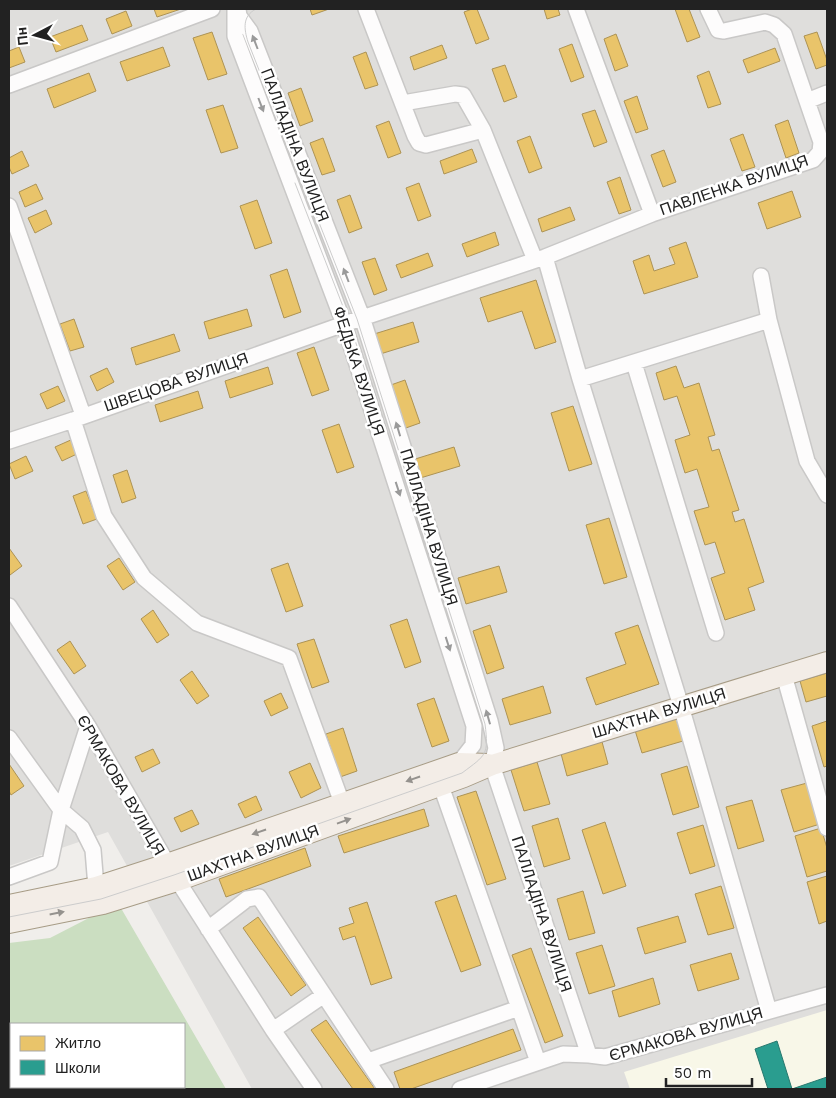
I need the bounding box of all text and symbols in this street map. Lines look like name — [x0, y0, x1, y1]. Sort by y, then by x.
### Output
north arrow — [10, 10, 60, 60]
text: Пн — [13, 26, 31, 46]
one-way arrow — [251, 34, 259, 49]
street label: ПАЛЛАДІНА ВУЛИЦЯ — [257, 66, 333, 224]
one-way arrow — [257, 98, 265, 113]
street label: ПАВЛЕНКА ВУЛИЦЯ — [657, 151, 811, 219]
one-way arrow — [342, 267, 349, 282]
street label: ФЕДЬКА ВУЛИЦЯ — [329, 304, 389, 438]
street label: ШВЕЦОВА ВУЛИЦЯ — [101, 348, 251, 416]
one-way arrow — [393, 421, 401, 436]
street label: ПАЛЛАДІНА ВУЛИЦЯ — [396, 446, 462, 608]
one-way arrow — [394, 482, 402, 497]
one-way arrow — [444, 636, 452, 651]
street label: ШАХТНА ВУЛИЦЯ — [590, 684, 728, 742]
one-way arrow — [484, 709, 492, 724]
street label: ЄРМАКОВА ВУЛИЦЯ — [73, 711, 169, 859]
one-way arrow — [405, 776, 420, 783]
one-way arrow — [337, 817, 352, 825]
street label: ШАХТНА ВУЛИЦЯ — [185, 820, 321, 886]
one-way arrow — [251, 828, 266, 836]
street label: ПАЛЛАДІНА ВУЛИЦЯ — [508, 834, 576, 994]
one-way arrow — [49, 909, 65, 917]
street label: ЄРМАКОВА ВУЛИЦЯ — [607, 1003, 765, 1065]
legend — [10, 1023, 185, 1088]
text: Житло — [55, 1034, 101, 1052]
scale bar — [666, 1056, 752, 1088]
text: Школи — [55, 1059, 101, 1077]
text: 50 m — [674, 1064, 711, 1082]

